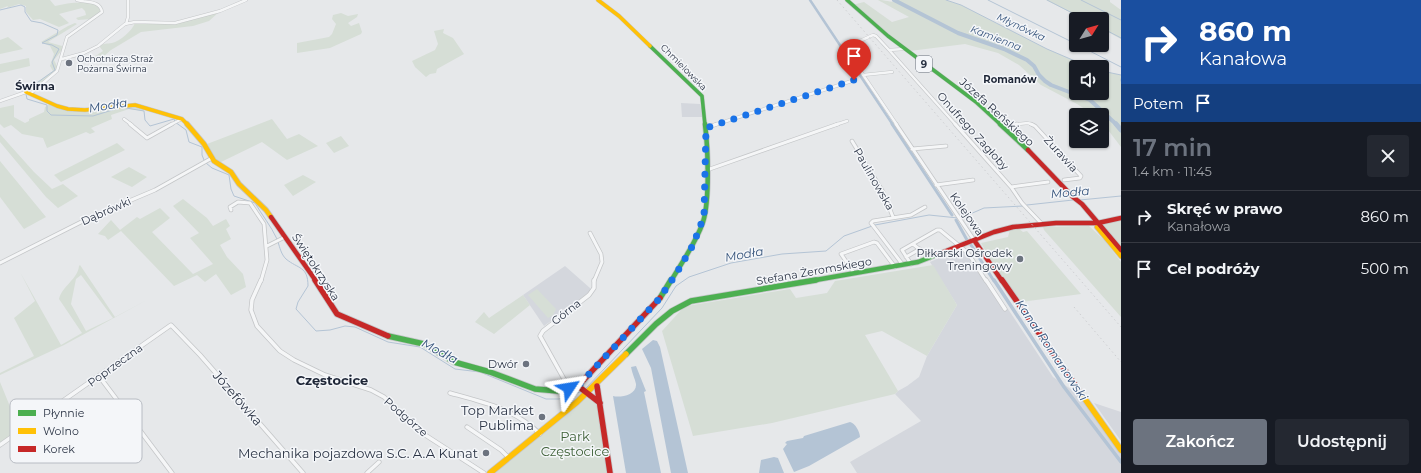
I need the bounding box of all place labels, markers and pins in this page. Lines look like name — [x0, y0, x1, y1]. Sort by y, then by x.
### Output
pin — [837, 39, 871, 80]
place label: Ochotnicza Straż Pożarna Świrna — [77, 53, 153, 74]
marker: Ochotnicza Straż Pożarna Świrna — [64, 58, 74, 68]
place label: Piłkarski Ośrodek Treningowy — [916, 246, 1012, 273]
marker: Piłkarski Ośrodek Treningowy — [1015, 254, 1025, 264]
place label: Dwór — [488, 357, 518, 371]
marker: Dwór — [521, 359, 531, 369]
place label: Top Market Publima — [461, 402, 534, 433]
marker: Top Market Publima — [537, 412, 547, 422]
place label: Mechanika pojazdowa S.C. A.A Kunat — [238, 445, 478, 461]
marker: Mechanika pojazdowa S.C. A.A Kunat — [481, 448, 491, 458]

